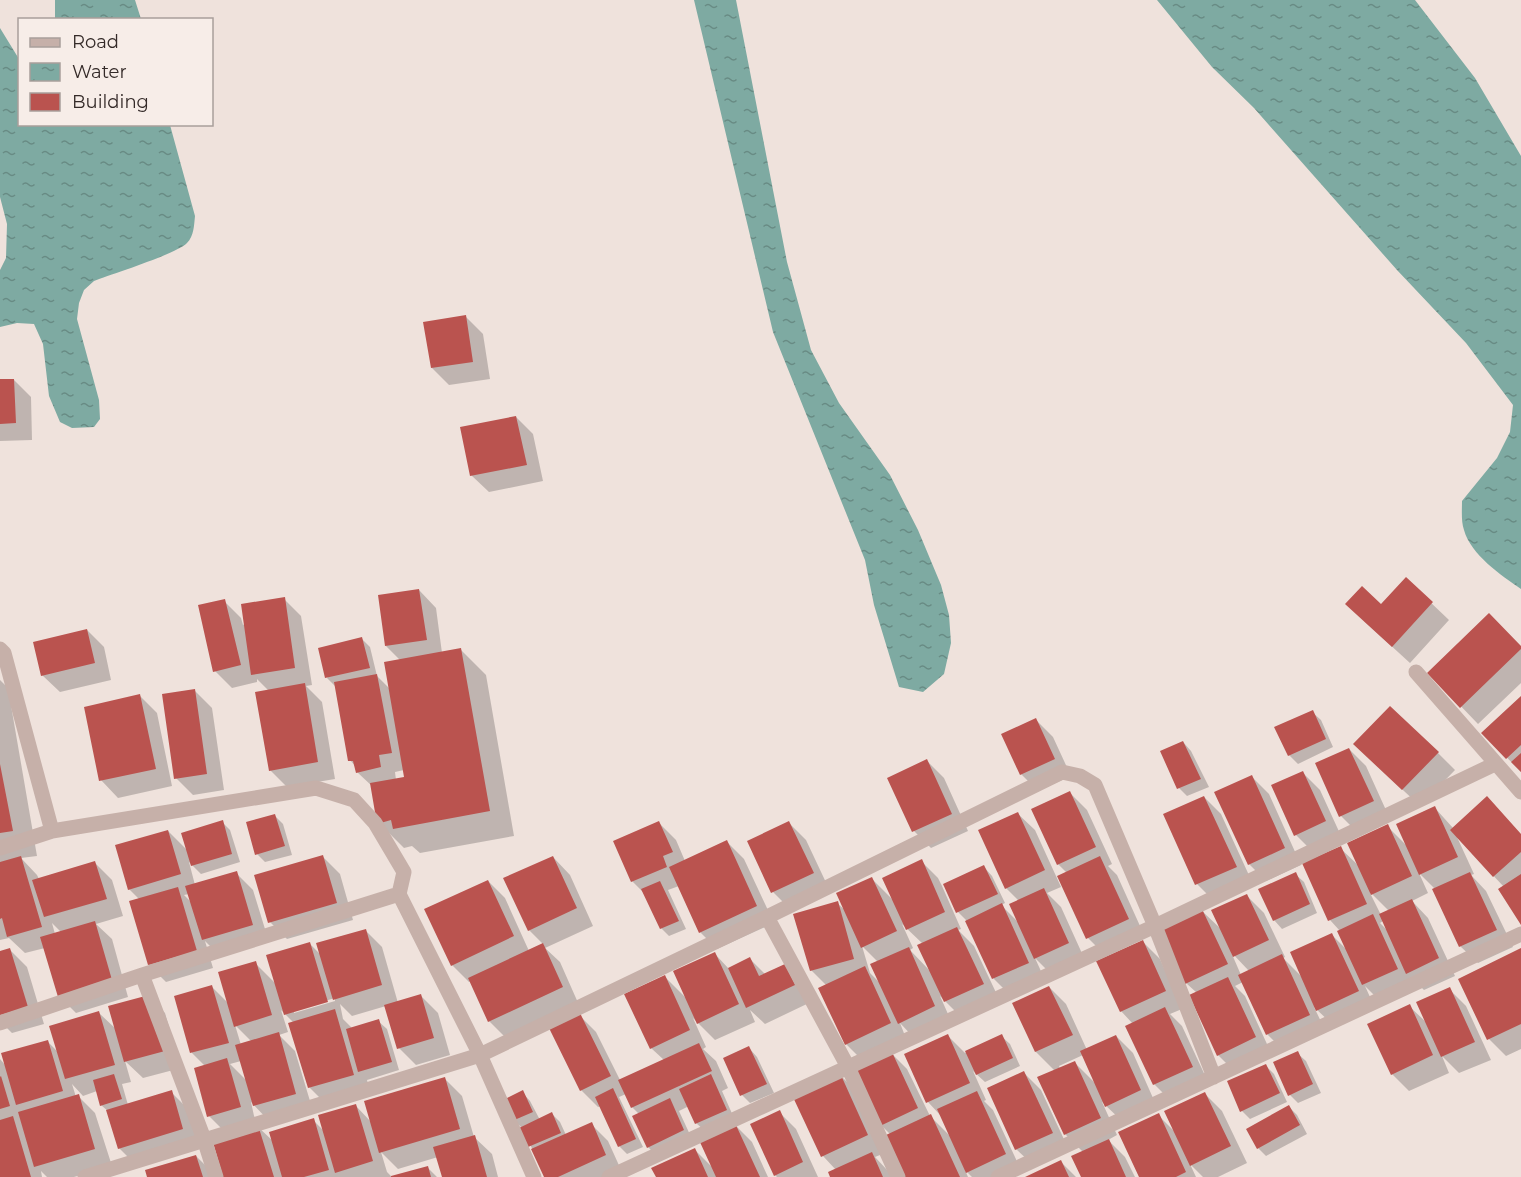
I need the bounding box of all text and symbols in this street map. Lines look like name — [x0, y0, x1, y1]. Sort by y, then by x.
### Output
legend — [18, 18, 213, 126]
text: Road — [72, 31, 119, 53]
text: Water — [72, 61, 127, 83]
text: Building — [72, 91, 149, 113]

